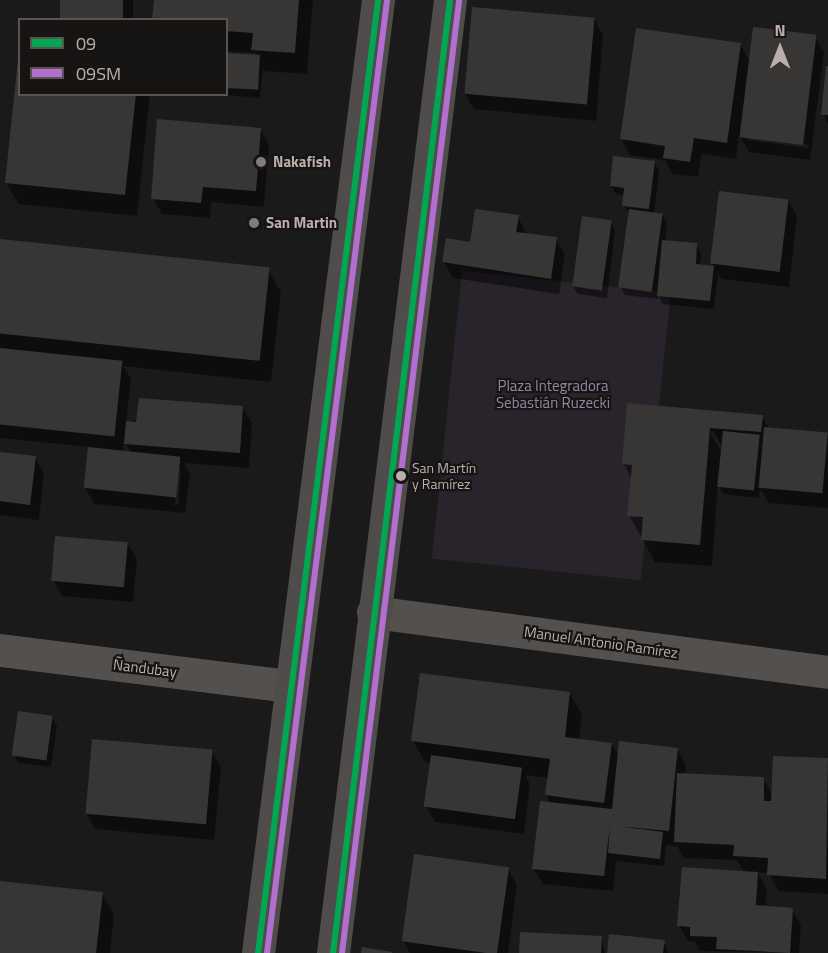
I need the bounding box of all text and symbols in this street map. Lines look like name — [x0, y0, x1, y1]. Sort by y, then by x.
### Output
legend — [18, 18, 228, 96]
north arrow — [750, 18, 810, 78]
text: N — [774, 18, 786, 42]
text: 09 — [76, 30, 96, 57]
text: 09SM — [76, 60, 121, 87]
place label: Nakafish — [273, 153, 331, 171]
marker: Nakafish — [254, 155, 268, 169]
place label: San Martin — [266, 214, 337, 232]
marker: San Martin — [247, 216, 261, 230]
park label: Plaza Integradora Sebastián Ruzecki — [496, 376, 610, 411]
place label: San Martín y Ramírez — [412, 460, 476, 492]
marker: San Martín y Ramírez — [395, 470, 407, 482]
street label: Manuel Antonio Ramírez — [523, 622, 679, 662]
street label: Ñandubay — [112, 655, 178, 681]

